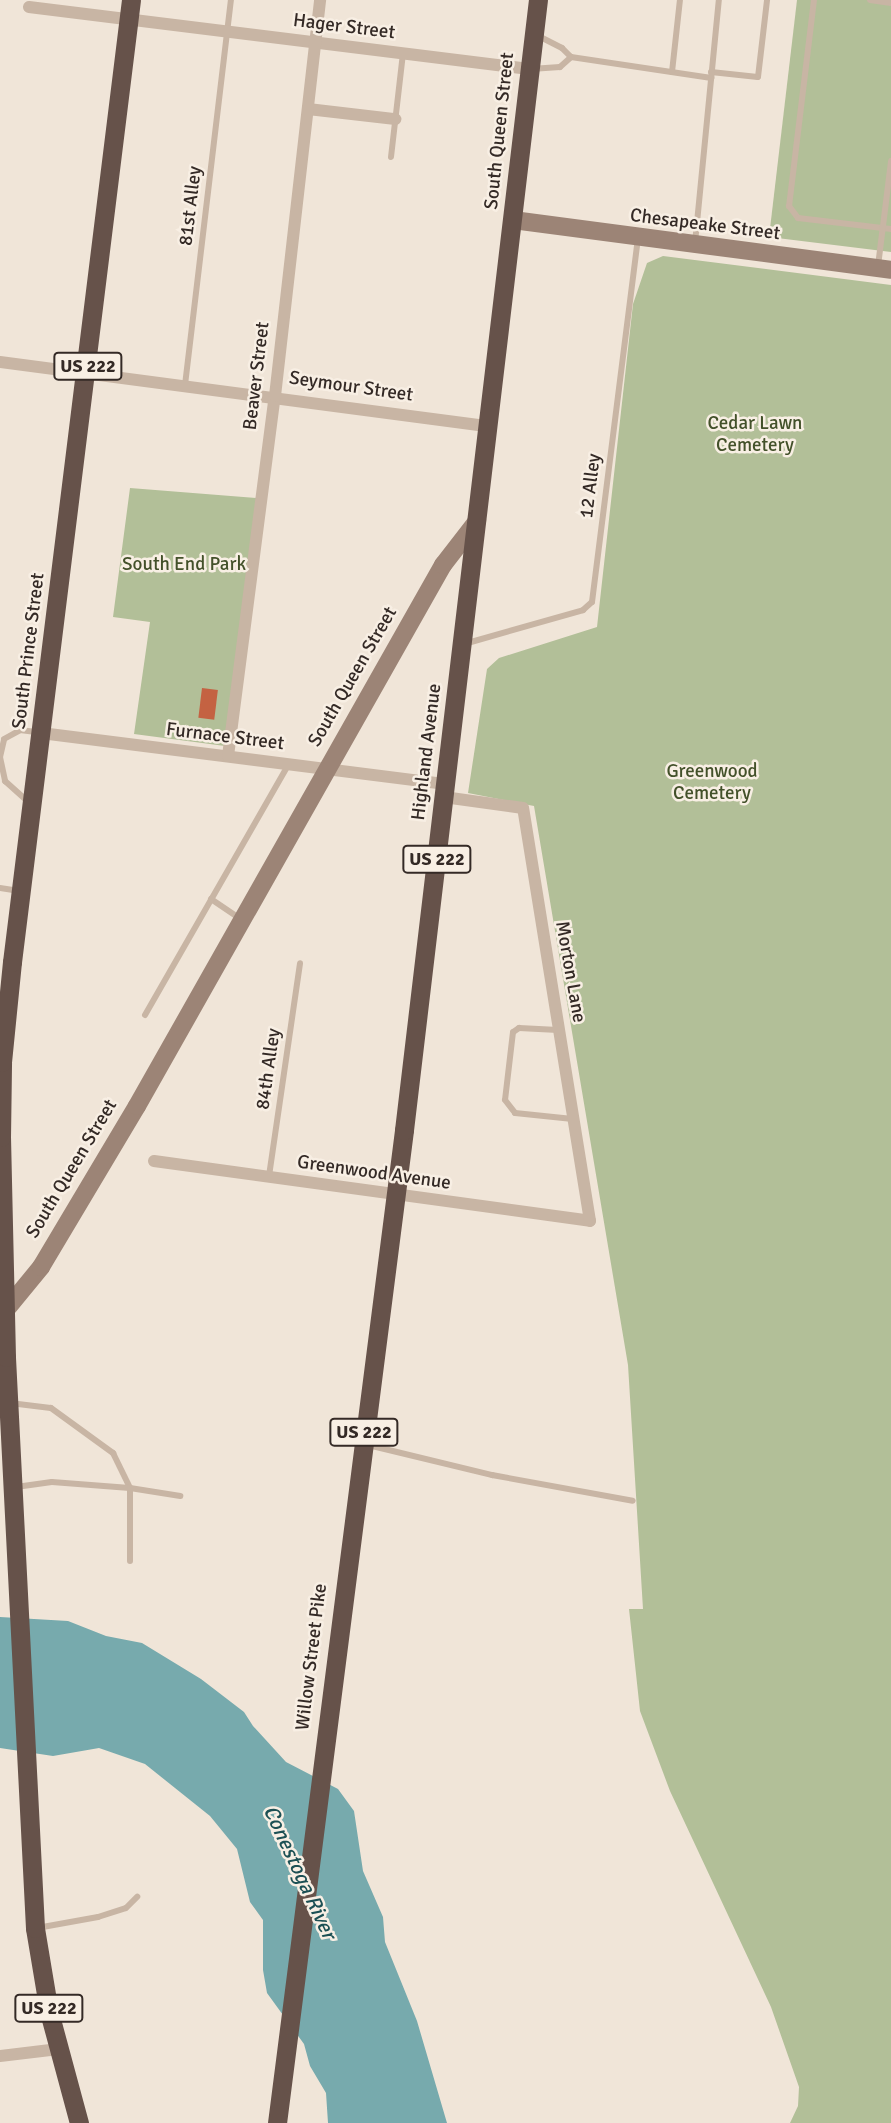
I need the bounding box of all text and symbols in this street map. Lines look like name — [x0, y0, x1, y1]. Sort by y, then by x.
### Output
street label: Hager Street — [292, 9, 396, 45]
street label: South Queen Street — [480, 51, 520, 211]
street label: 81st Alley — [175, 165, 207, 247]
street label: Chesapeake Street — [629, 204, 781, 246]
street label: Beaver Street — [239, 321, 275, 431]
road number: US 222 — [53, 352, 123, 380]
street label: Seymour Street — [288, 367, 414, 407]
park label: Cedar Lawn Cemetery — [708, 413, 802, 457]
street label: 12 Alley — [576, 452, 606, 520]
park label: South End Park — [122, 554, 246, 576]
street label: South Prince Street — [8, 572, 50, 730]
street label: South Queen Street — [304, 603, 402, 751]
street label: Highland Avenue — [407, 682, 447, 822]
street label: Furnace Street — [165, 718, 285, 756]
park label: Greenwood Cemetery — [666, 761, 758, 805]
road number: US 222 — [402, 844, 472, 874]
street label: Morton Lane — [550, 919, 590, 1025]
street label: 84th Alley — [252, 1027, 286, 1111]
street label: South Queen Street — [22, 1096, 122, 1242]
street label: Greenwood Avenue — [296, 1151, 452, 1195]
road number: US 222 — [329, 1418, 399, 1447]
street label: Willow Street Pike — [292, 1582, 332, 1732]
water label: Conestoga River — [258, 1801, 342, 1943]
road number: US 222 — [14, 1994, 84, 2022]

